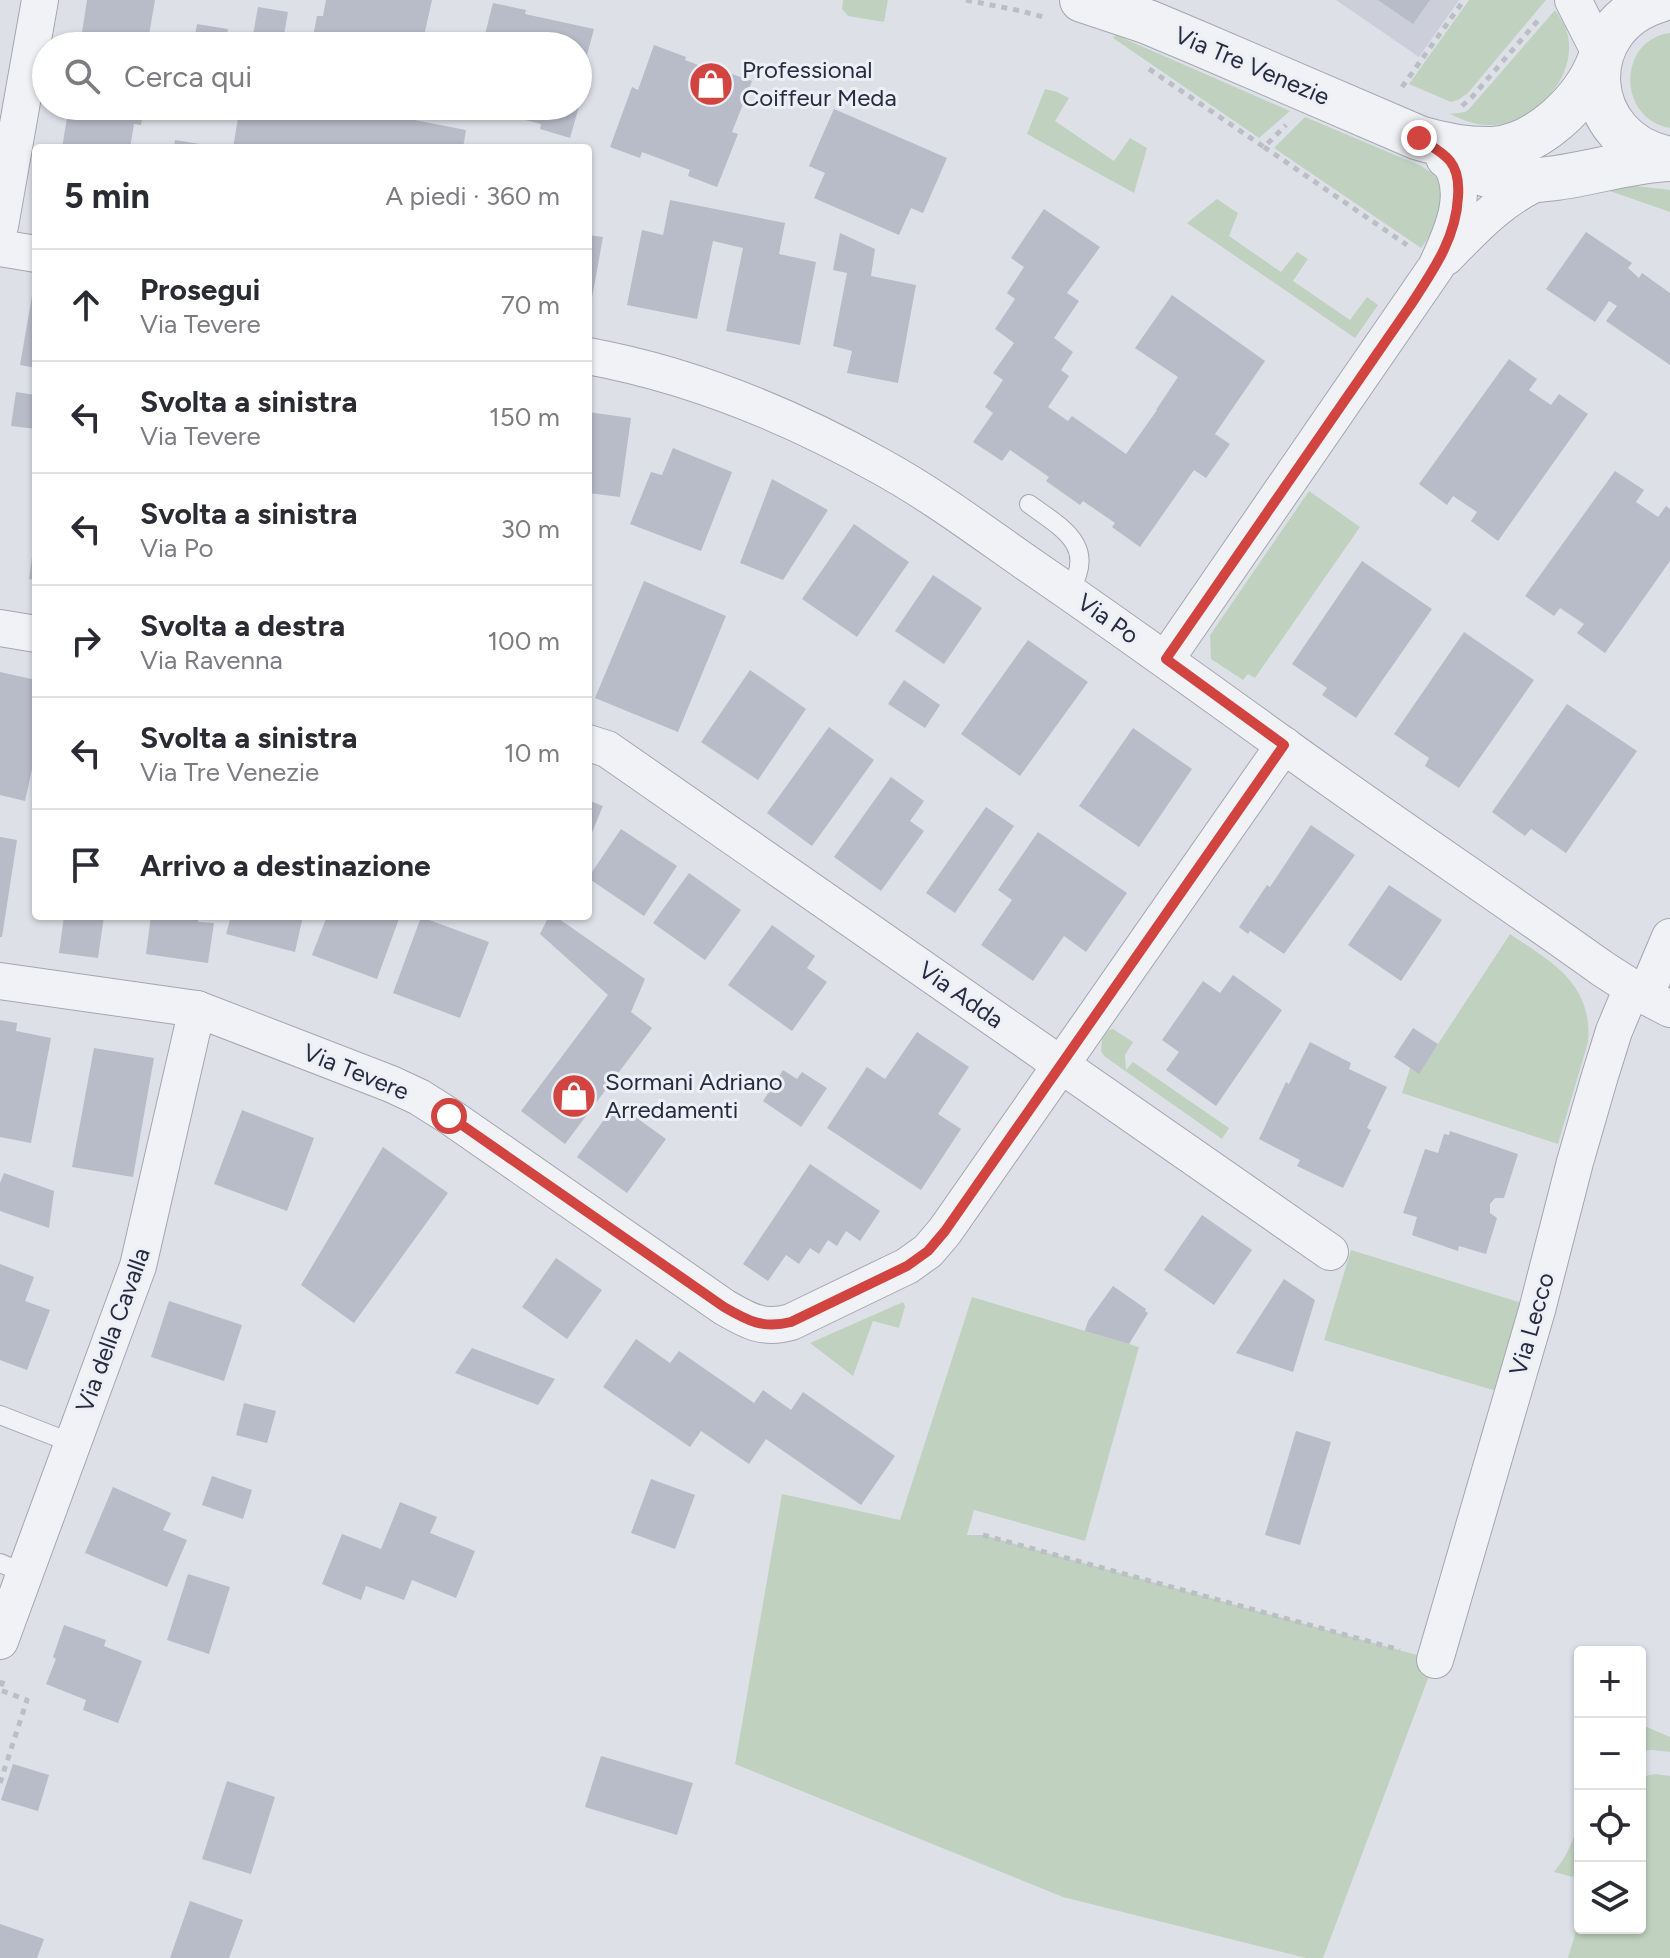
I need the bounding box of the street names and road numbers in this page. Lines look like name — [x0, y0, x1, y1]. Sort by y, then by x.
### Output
street label: Via Tre Venezie — [1170, 20, 1334, 111]
street label: Via Po — [1072, 587, 1144, 650]
street label: Via Adda — [913, 955, 1009, 1034]
street label: Via Tevere — [299, 1037, 413, 1106]
street label: Via della Cavalla — [69, 1244, 156, 1416]
street label: Via Lecco — [1503, 1269, 1560, 1379]

